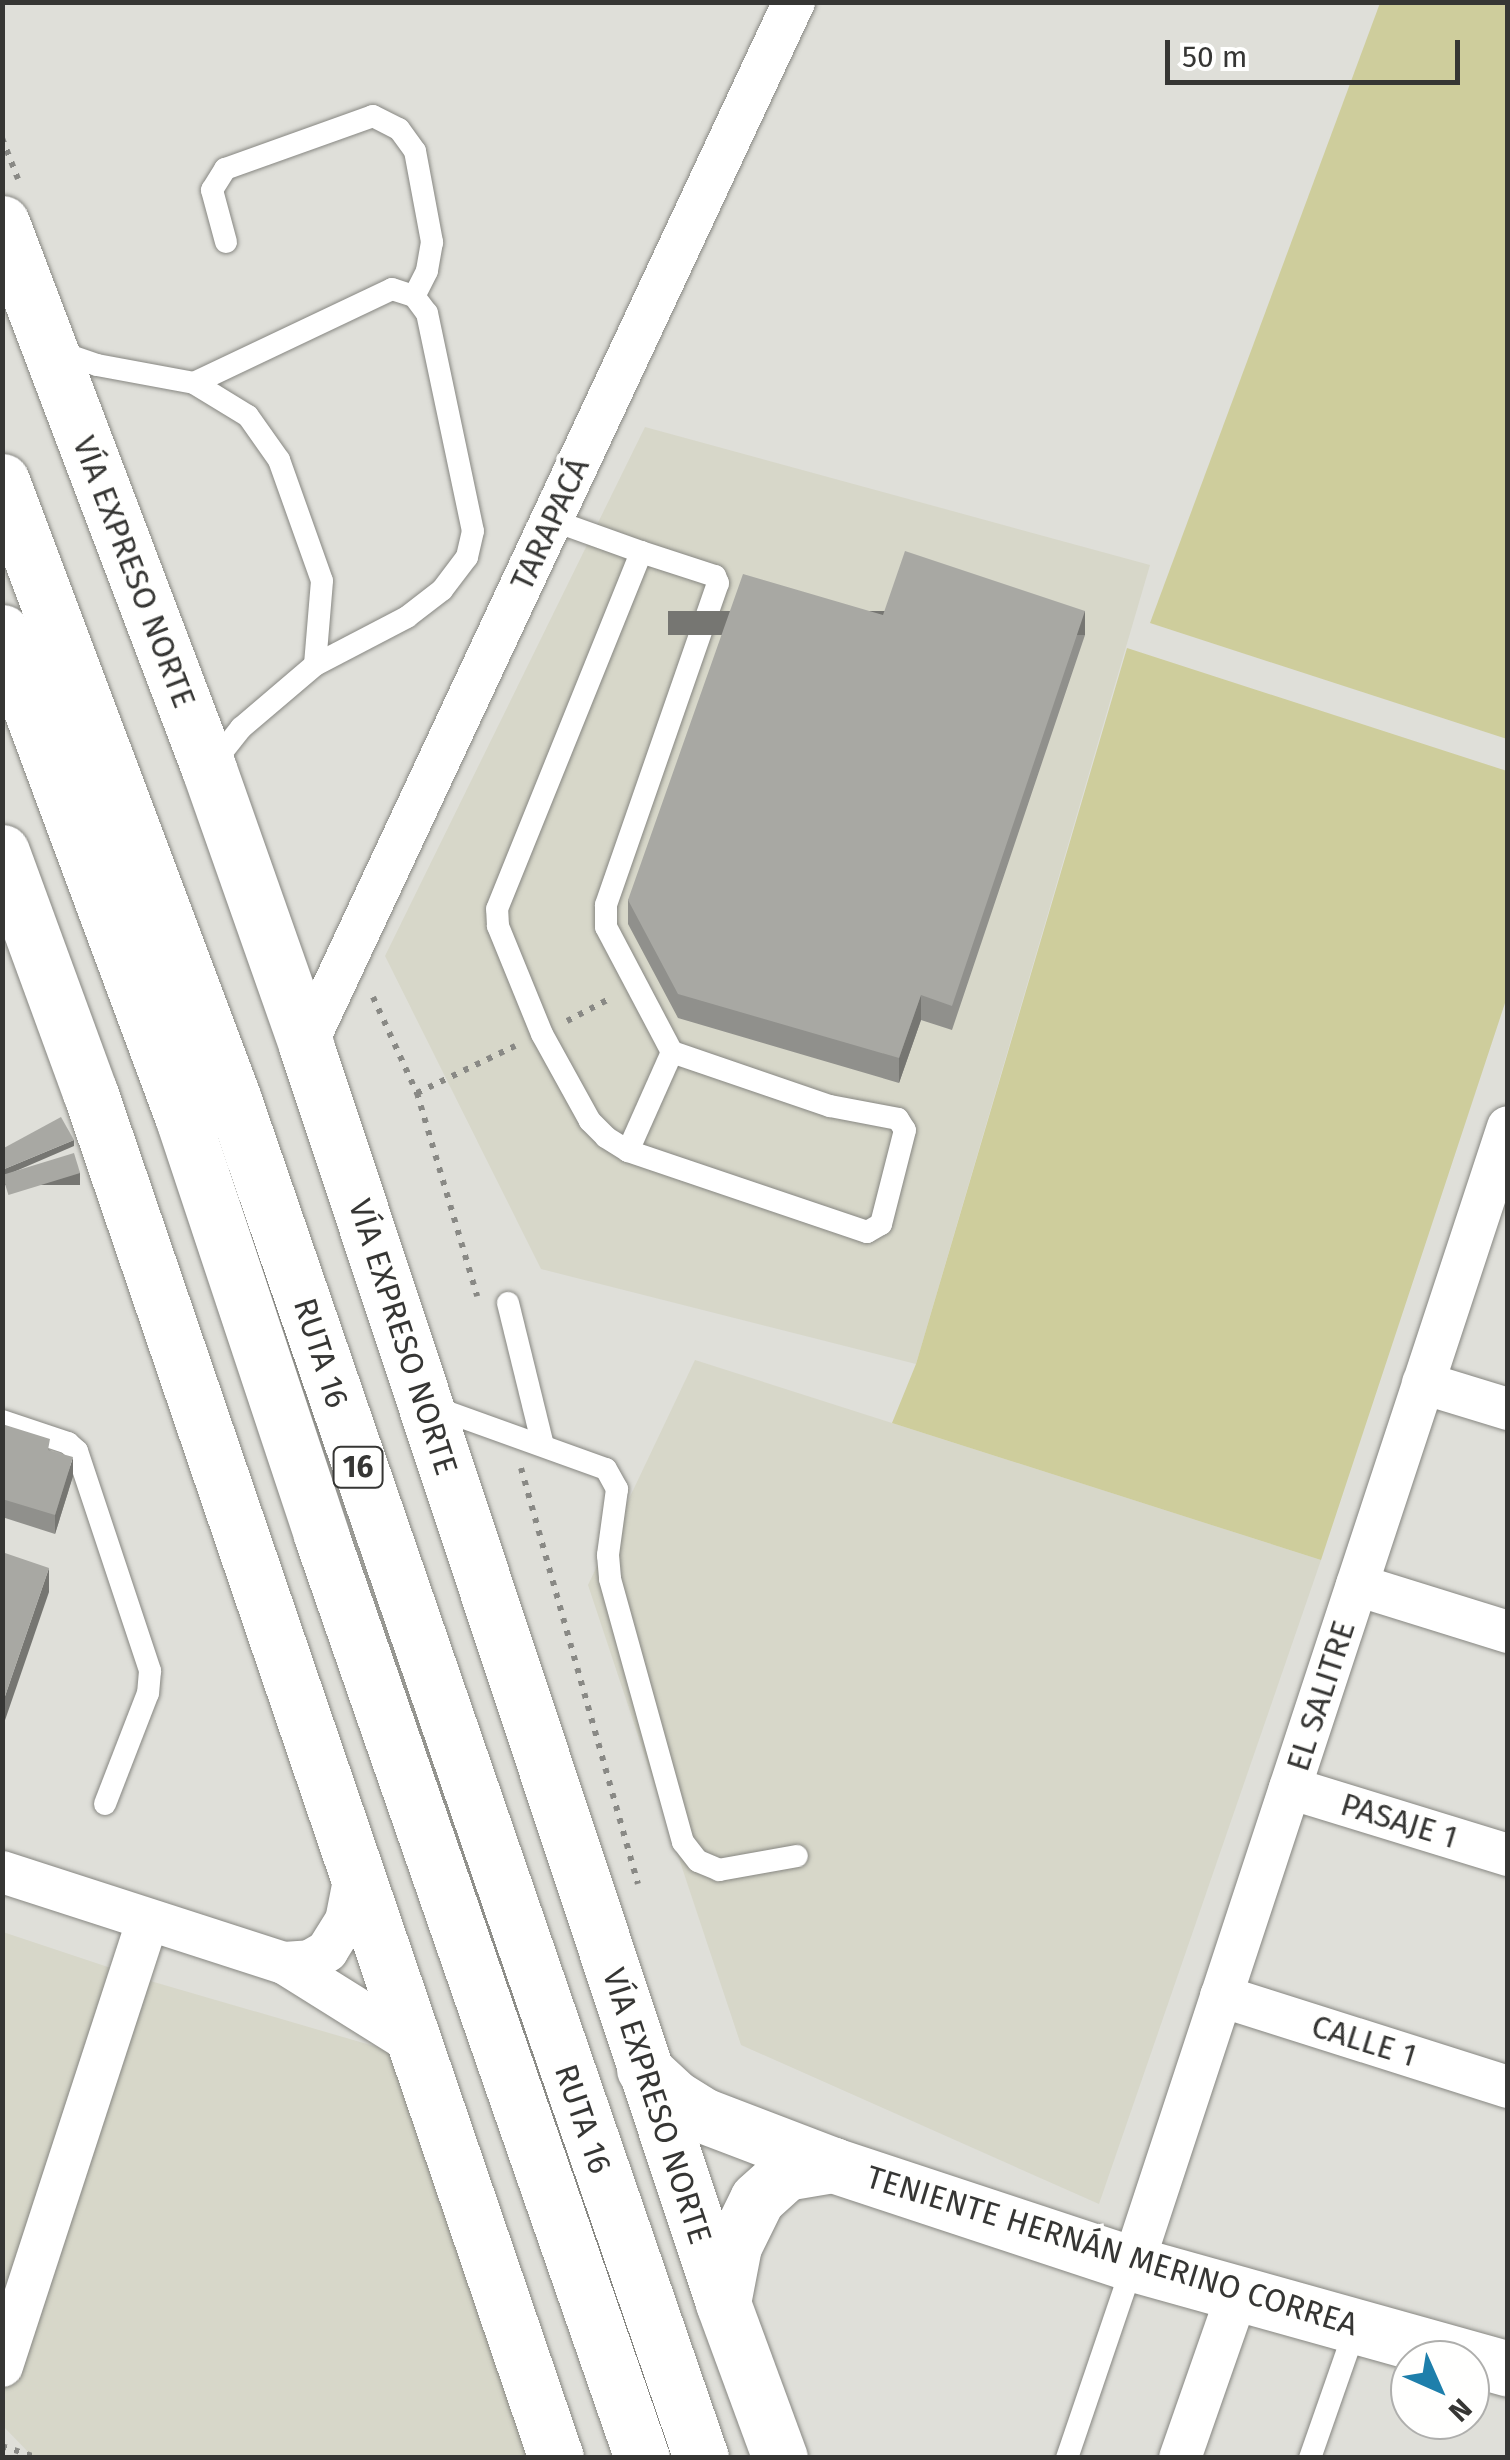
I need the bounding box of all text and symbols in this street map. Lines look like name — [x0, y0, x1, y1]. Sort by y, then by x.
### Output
scale bar — [1170, 20, 1465, 82]
text: 50 m — [1182, 39, 1247, 75]
street label: VÍA EXPRESO NORTE — [65, 431, 203, 713]
street label: TARAPACÁ — [503, 452, 597, 596]
street label: VÍA EXPRESO NORTE — [340, 1194, 466, 1480]
street label: RUTA 16 — [285, 1293, 357, 1413]
road number: 16 — [330, 1442, 386, 1492]
street label: EL SALITRE — [1279, 1616, 1363, 1776]
street label: PASAJE 1 — [1336, 1785, 1462, 1857]
street label: VÍA EXPRESO NORTE — [594, 1963, 720, 2249]
street label: CALLE 1 — [1307, 2007, 1421, 2075]
street label: RUTA 16 — [546, 2059, 620, 2179]
street label: TENIENTE HERNÁN MERINO CORREA — [862, 2158, 1362, 2344]
north arrow — [1390, 2340, 1490, 2440]
text: N — [1442, 2392, 1478, 2428]

